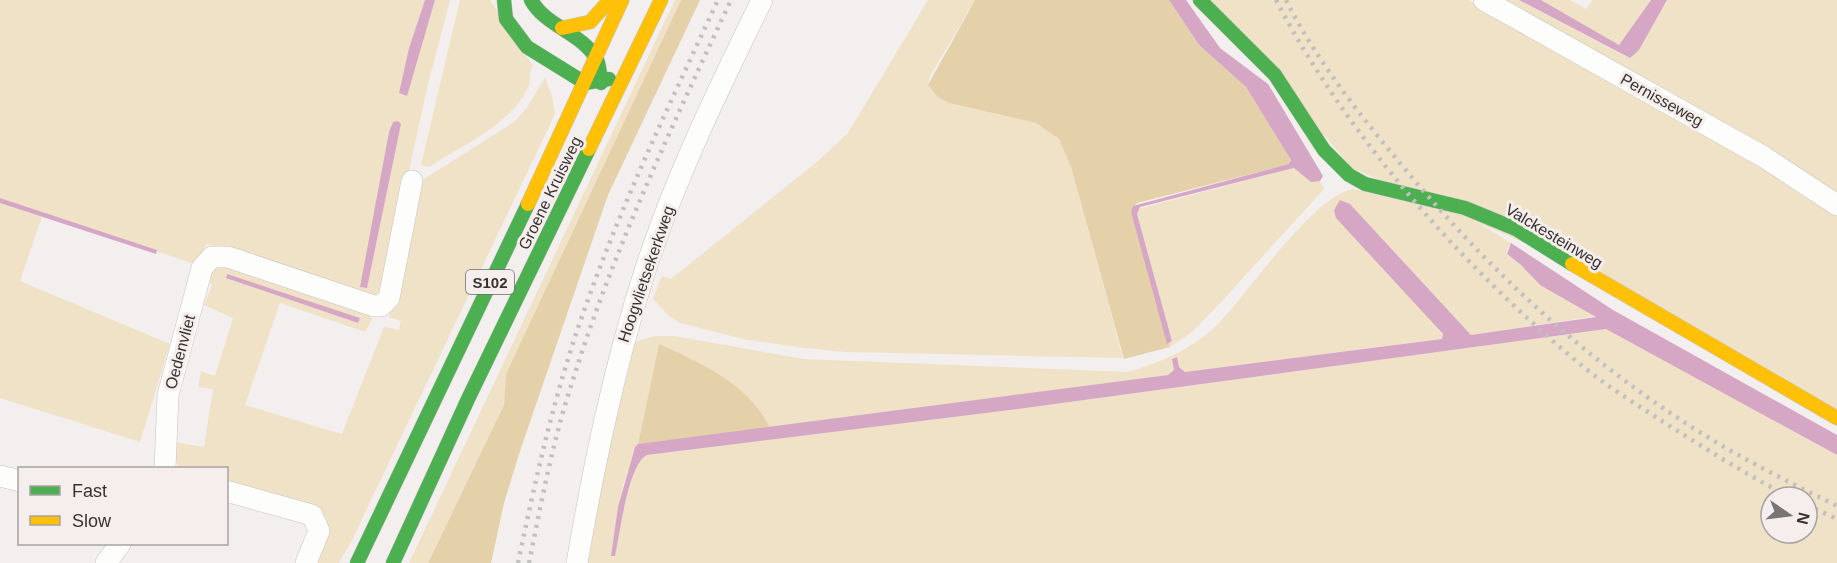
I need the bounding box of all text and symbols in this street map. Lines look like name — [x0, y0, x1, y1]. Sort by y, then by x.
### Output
street label: Pernisseweg — [1618, 70, 1706, 130]
street label: Groene Kruisweg — [515, 134, 585, 252]
street label: Valckesteinweg — [1502, 200, 1606, 272]
street label: Hoogvlietsekerkweg — [615, 204, 677, 344]
road number: S102 — [466, 270, 514, 294]
street label: Oedenvliet — [162, 312, 198, 391]
legend — [18, 467, 228, 545]
text: Fast — [72, 481, 107, 501]
north arrow — [1759, 485, 1819, 545]
text: Slow — [72, 511, 112, 531]
text: N — [1793, 511, 1813, 526]

